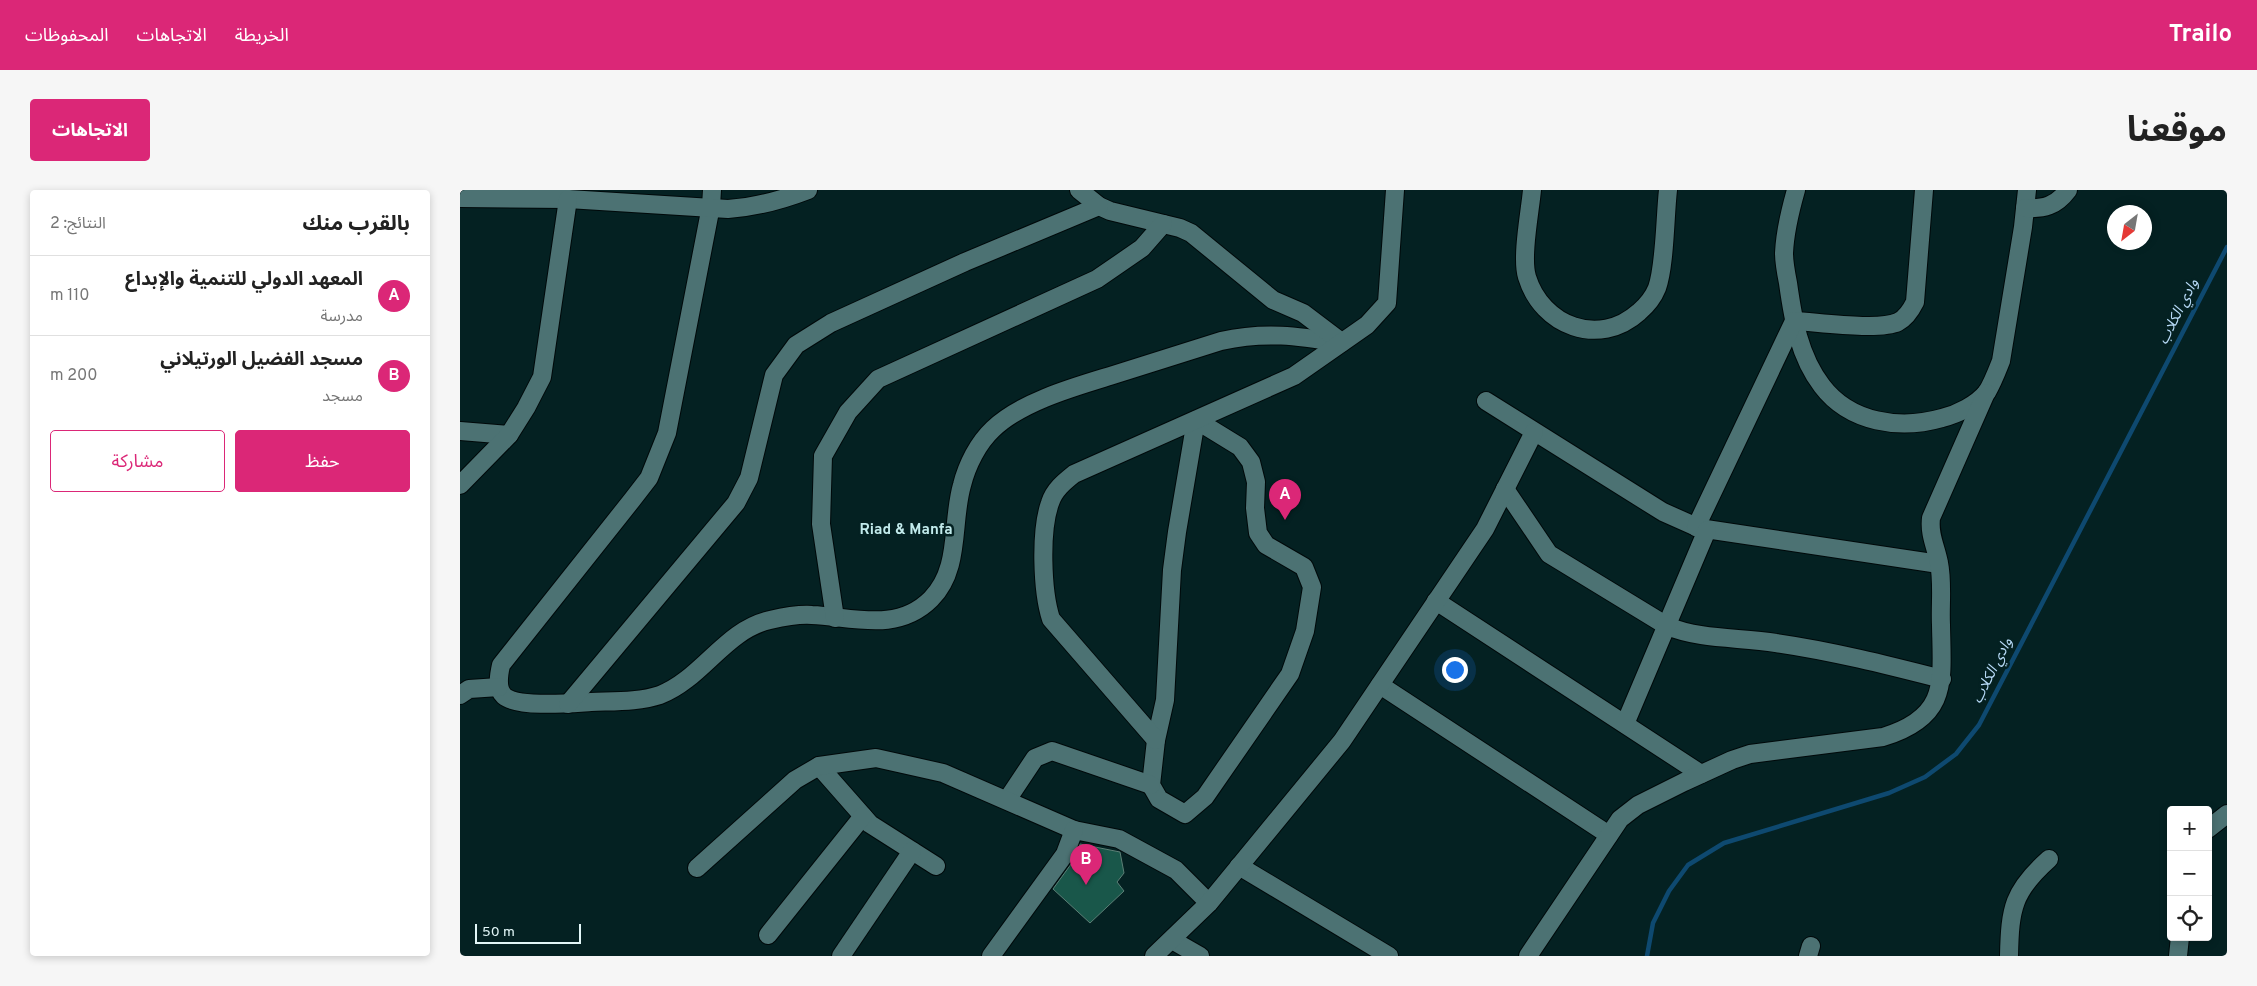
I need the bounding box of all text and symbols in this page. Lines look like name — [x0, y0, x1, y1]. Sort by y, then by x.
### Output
text: Trailo — [2169, 20, 2232, 50]
text: المحفوظات — [25, 25, 109, 48]
text: الاتجاهات — [137, 25, 207, 48]
text: الخريطة — [235, 25, 289, 48]
button: الاتجاهات — [30, 99, 150, 161]
text: موقعنا — [2127, 110, 2227, 154]
north arrow — [2107, 205, 2152, 250]
text: بالقرب منك — [302, 211, 410, 238]
text: النتائج: 2 — [50, 214, 106, 234]
text: المعهد الدولي للتنمية والإبداع — [125, 268, 363, 292]
water label: وادي الكلاب — [2154, 276, 2204, 348]
text: 110 m — [50, 286, 90, 306]
text: A — [388, 286, 400, 306]
text: مدرسة — [320, 307, 363, 327]
text: مسجد الفضيل الورتيلاني — [160, 348, 363, 372]
text: 200 m — [50, 366, 98, 386]
text: B — [388, 366, 400, 386]
text: مسجد — [322, 387, 363, 407]
button: مشاركة — [50, 430, 225, 492]
button: حفظ — [235, 430, 410, 492]
pin: A — [1269, 479, 1301, 520]
district label: Riad & Manfa — [859, 521, 953, 540]
water label: وادي الكلاب — [1968, 635, 2018, 707]
your location — [1442, 657, 1468, 683]
map controls — [2167, 806, 2212, 941]
button: + — [2167, 806, 2212, 851]
pin: B — [1070, 844, 1102, 885]
button: − — [2167, 851, 2212, 896]
button: locate — [2167, 896, 2212, 941]
scale bar — [475, 921, 581, 944]
text: 50 m — [482, 924, 515, 941]

